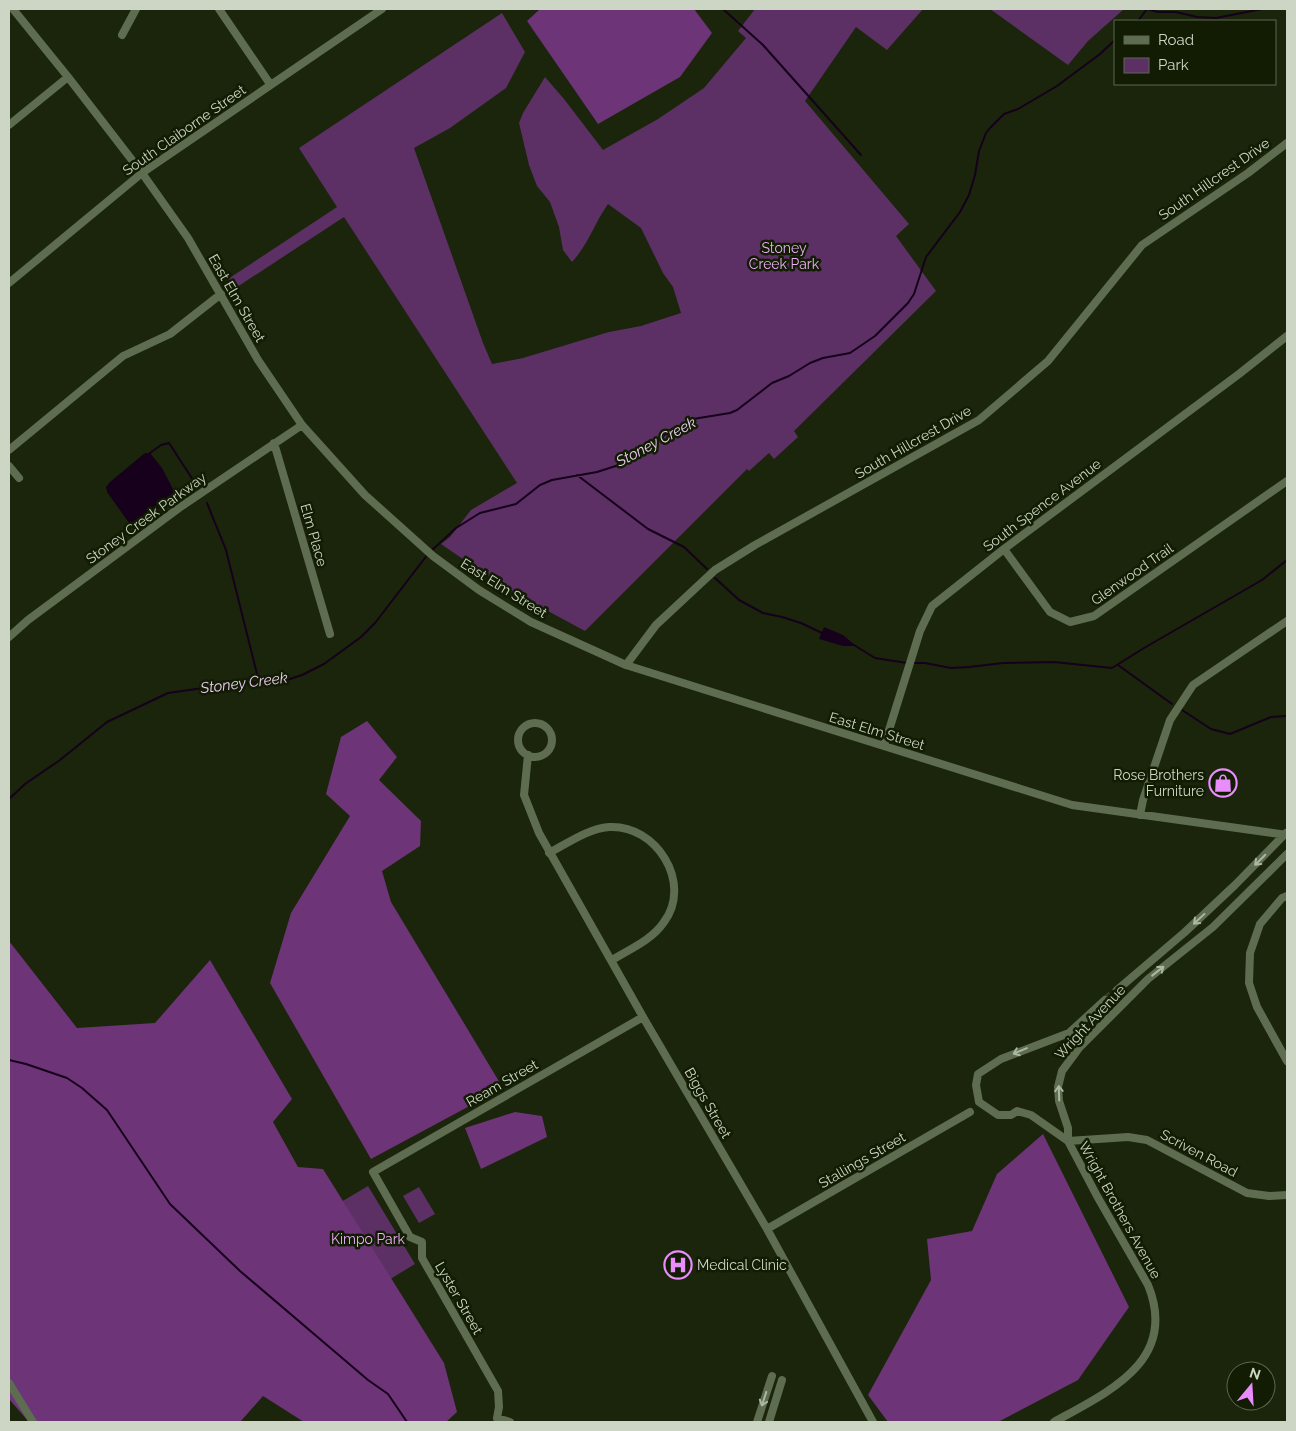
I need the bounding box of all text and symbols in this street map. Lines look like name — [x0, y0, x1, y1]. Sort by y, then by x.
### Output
legend — [1114, 20, 1276, 85]
text: Road — [1158, 31, 1194, 49]
text: Park — [1158, 56, 1189, 74]
street label: South Claiborne Street — [119, 81, 249, 179]
street label: South Hillcrest Drive — [1156, 135, 1272, 223]
park label: Stoney Creek Park — [749, 240, 820, 272]
street label: East Elm Street — [205, 251, 269, 345]
street label: South Hillcrest Drive — [852, 402, 974, 482]
water label: Stoney Creek — [612, 413, 699, 471]
street label: South Spence Avenue — [980, 456, 1104, 554]
street label: Stoney Creek Parkway — [83, 469, 210, 567]
street label: Elm Place — [297, 502, 331, 568]
street label: Glenwood Trail — [1088, 540, 1176, 608]
street label: East Elm Street — [458, 555, 550, 621]
water label: Stoney Creek — [198, 669, 289, 697]
street label: East Elm Street — [827, 709, 927, 753]
place label: Rose Brothers Furniture — [1113, 767, 1204, 799]
shop icon: Rose Brothers Furniture — [1208, 768, 1238, 798]
one-way arrow — [1253, 854, 1266, 866]
one-way arrow — [1193, 913, 1206, 925]
one-way arrow — [1152, 965, 1165, 976]
street label: Wright Avenue — [1052, 982, 1128, 1062]
one-way arrow — [1013, 1047, 1028, 1057]
street label: Ream Street — [463, 1056, 541, 1110]
street label: Biggs Street — [681, 1065, 735, 1141]
one-way arrow — [1054, 1086, 1063, 1102]
street label: Scriven Road — [1158, 1126, 1240, 1180]
street label: Stallings Street — [816, 1129, 908, 1191]
street label: Wright Brothers Avenue — [1076, 1139, 1164, 1281]
park label: Kimpo Park — [331, 1231, 406, 1247]
hospital icon: Medical Clinic — [663, 1250, 693, 1280]
place label: Medical Clinic — [697, 1257, 787, 1273]
street label: Lyster Street — [432, 1259, 486, 1337]
north arrow — [1226, 1361, 1276, 1411]
text: N — [1247, 1364, 1263, 1383]
one-way arrow — [759, 1391, 768, 1406]

